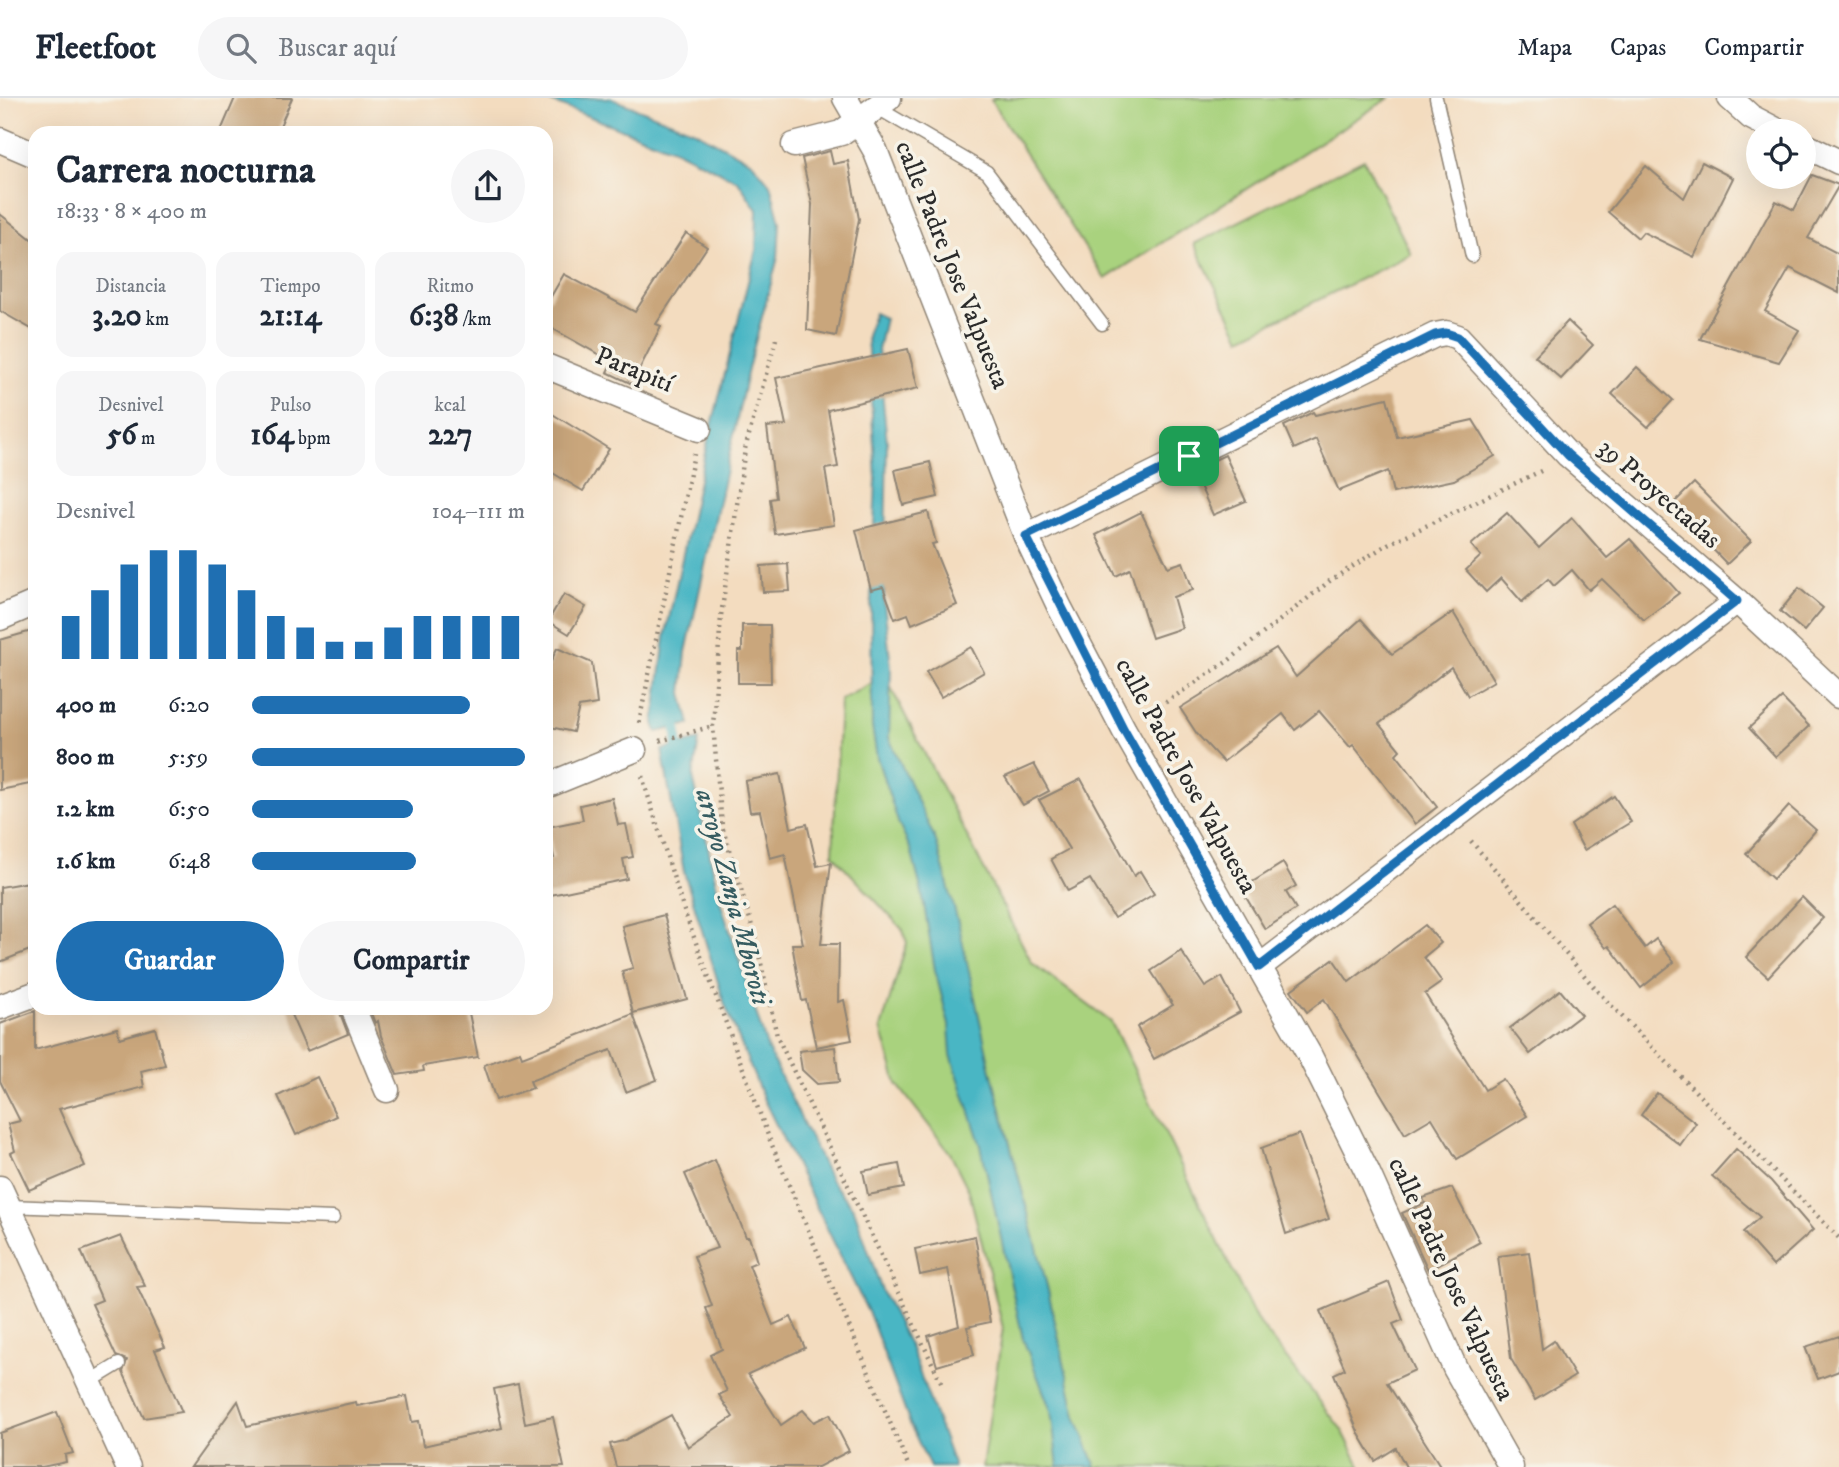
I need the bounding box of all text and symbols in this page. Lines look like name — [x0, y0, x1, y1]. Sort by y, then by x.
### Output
search box — [198, 17, 688, 80]
text: Fleetfoot — [35, 28, 156, 69]
icon: search — [222, 29, 260, 67]
text: Buscar aquí — [278, 32, 396, 65]
text: Mapa — [1518, 33, 1572, 63]
text: Capas — [1610, 33, 1666, 63]
text: Compartir — [1704, 33, 1804, 63]
map controls — [1746, 119, 1816, 189]
button: locate — [1746, 119, 1816, 189]
street label: calle Padre Jose Valpuesta — [887, 136, 1017, 394]
text: Carrera nocturna — [56, 147, 315, 195]
button: share — [451, 149, 525, 223]
text: 18:33 · 8 × 400 m — [56, 197, 207, 226]
text: Distancia — [96, 275, 166, 298]
text: Tiempo — [260, 275, 321, 298]
text: Ritmo — [427, 275, 474, 298]
text: 3.20 — [92, 298, 142, 335]
text: 21:14 — [260, 298, 321, 335]
text: 6:38 — [409, 298, 459, 335]
text: km — [142, 308, 169, 331]
text: /km — [459, 308, 491, 331]
street label: Parapití — [590, 339, 679, 401]
text: Desnivel — [98, 394, 163, 417]
text: Pulso — [270, 394, 311, 417]
text: kcal — [435, 394, 466, 417]
text: 56 — [106, 417, 137, 454]
text: 164 — [250, 417, 294, 454]
text: 227 — [428, 417, 472, 454]
pin — [1159, 426, 1219, 486]
text: m — [137, 427, 155, 450]
text: bpm — [294, 427, 331, 450]
street label: 39 Proyectadas — [1591, 432, 1727, 556]
icon: arrive — [1170, 437, 1208, 475]
text: Desnivel — [56, 497, 135, 526]
text: 104–111 m — [431, 497, 525, 526]
street label: calle Padre Jose Valpuesta — [1107, 652, 1265, 900]
text: 400 m — [56, 691, 116, 720]
text: 6:20 — [168, 691, 210, 720]
text: 800 m — [56, 743, 114, 772]
text: 5:59 — [168, 743, 208, 772]
water label: arroyo Zanja Mboroti — [687, 784, 779, 1010]
text: 1.2 km — [56, 795, 115, 824]
text: 6:50 — [168, 795, 210, 824]
text: 1.6 km — [56, 847, 115, 876]
text: 6:48 — [168, 847, 211, 876]
button: Guardar — [56, 921, 284, 1001]
button: Compartir — [298, 921, 525, 1001]
street label: calle Padre Jose Valpuesta — [1380, 1152, 1522, 1406]

